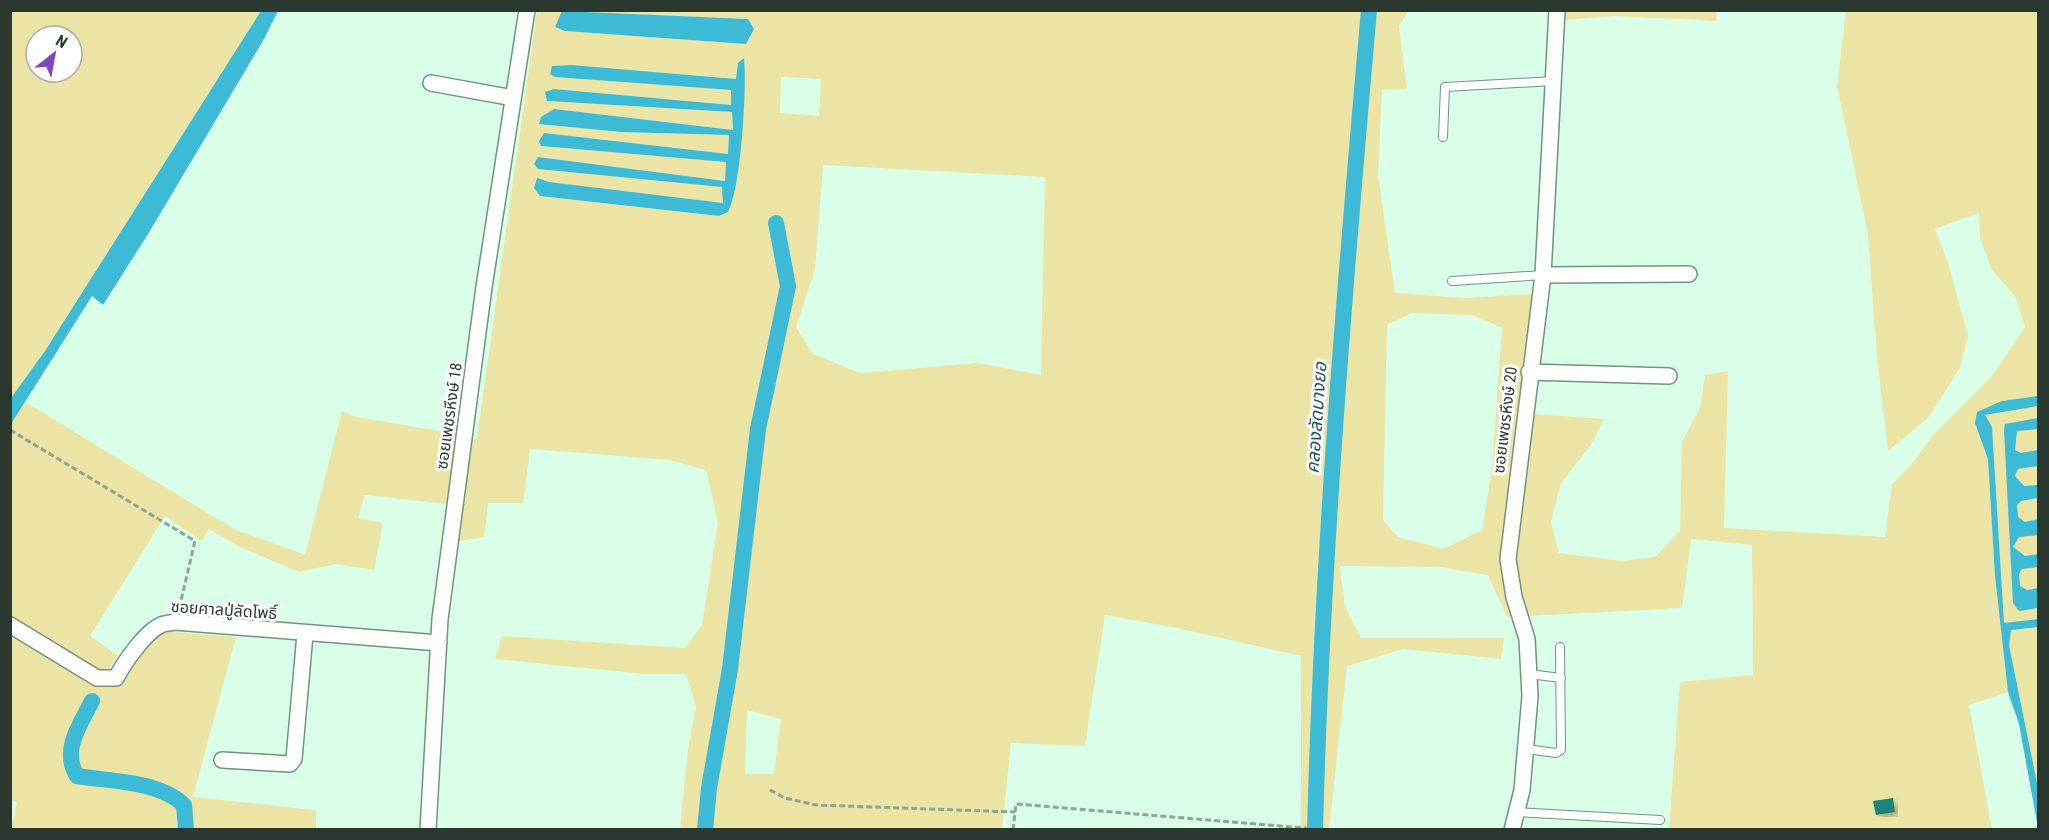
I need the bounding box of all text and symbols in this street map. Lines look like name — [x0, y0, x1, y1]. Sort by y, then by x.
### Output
north arrow — [24, 24, 84, 84]
text: N — [52, 31, 71, 52]
street label: ซอยเพชรหึงษ์ 18 — [432, 361, 466, 471]
water label: คลองลัดบางยอ — [1302, 361, 1330, 474]
street label: ซอยเพชรหึงษ์ 20 — [1489, 366, 1521, 474]
street label: ซอยศาลปู่ลัดโพธิ์ — [170, 597, 278, 623]

